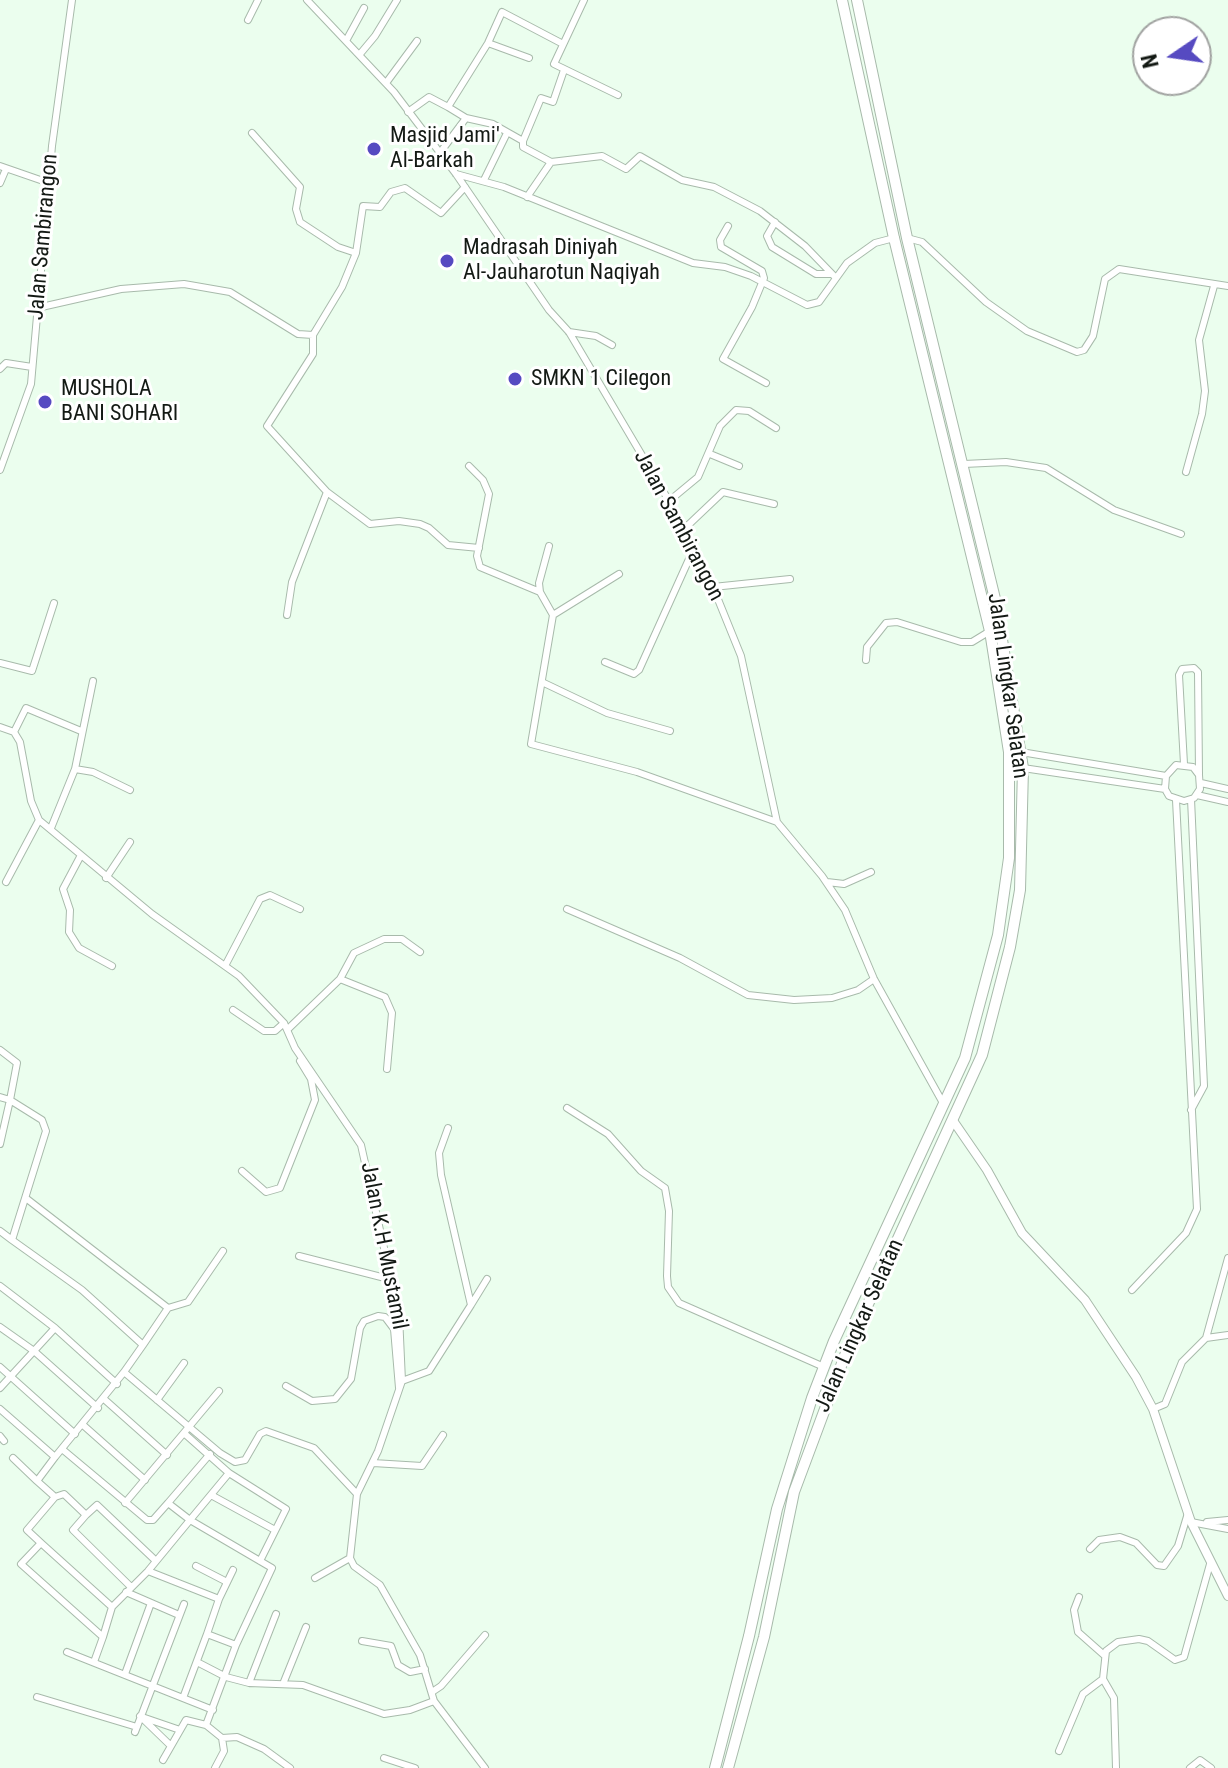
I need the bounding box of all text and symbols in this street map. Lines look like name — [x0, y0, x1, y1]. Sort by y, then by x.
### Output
north arrow — [1132, 16, 1212, 96]
text: N — [1136, 52, 1164, 70]
place label: Masjid Jami' Al-Barkah — [390, 123, 500, 174]
marker: Masjid Jami' Al-Barkah — [365, 140, 383, 158]
street label: Jalan Sambirangon — [24, 153, 64, 321]
place label: Madrasah Diniyah Al-Jauharotun Naqiyah — [463, 235, 660, 286]
marker: Madrasah Diniyah Al-Jauharotun Naqiyah — [438, 252, 456, 270]
place label: SMKN 1 Cilegon — [531, 366, 671, 392]
marker: SMKN 1 Cilegon — [506, 370, 524, 388]
place label: MUSHOLA BANI SOHARI — [61, 376, 178, 428]
marker: MUSHOLA BANI SOHARI — [36, 393, 54, 411]
street label: Jalan Sambirangon — [627, 446, 729, 606]
street label: Jalan Lingkar Selatan — [981, 592, 1033, 780]
street label: Jalan K.H Mustamil — [354, 1160, 412, 1332]
street label: Jalan Lingkar Selatan — [810, 1235, 910, 1417]

